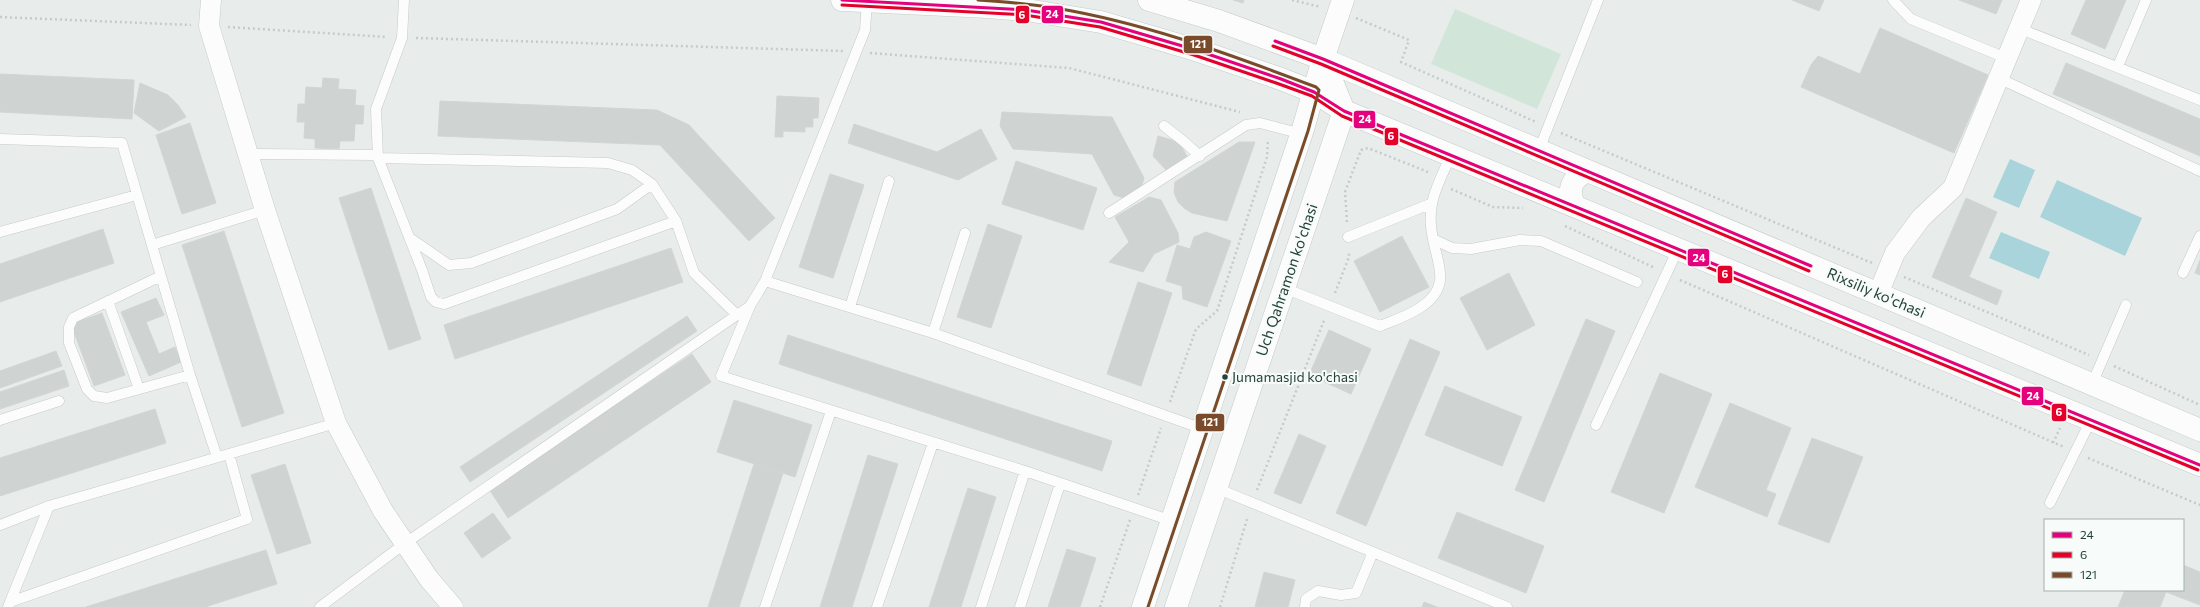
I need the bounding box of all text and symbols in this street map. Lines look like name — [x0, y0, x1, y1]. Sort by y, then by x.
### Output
line badge: 6 — [1015, 5, 1030, 24]
line badge: 24 — [1041, 5, 1064, 24]
text: 24 — [1046, 7, 1059, 20]
text: 6 — [1019, 8, 1026, 21]
line badge: 121 — [1183, 35, 1213, 54]
text: 121 — [1190, 37, 1206, 50]
line badge: 24 — [1353, 110, 1376, 129]
text: 24 — [1359, 112, 1372, 125]
line badge: 6 — [1384, 127, 1399, 146]
text: 6 — [1388, 129, 1395, 142]
street label: Uch Qahramon ko'chasi — [1251, 201, 1321, 358]
line badge: 24 — [1687, 248, 1710, 267]
text: 24 — [1693, 251, 1706, 264]
street label: Rixsiliy ko'chasi — [1824, 263, 1928, 321]
line badge: 6 — [1717, 265, 1733, 284]
text: 6 — [1722, 267, 1729, 280]
place label: Jumamasjid ko'chasi — [1232, 368, 1358, 385]
marker: Jumamasjid ko'chasi — [1220, 372, 1230, 382]
line badge: 24 — [2021, 386, 2044, 406]
text: 24 — [2027, 389, 2040, 402]
line badge: 6 — [2051, 403, 2067, 422]
text: 6 — [2056, 405, 2063, 418]
line badge: 121 — [1195, 413, 1225, 432]
text: 121 — [1202, 415, 1218, 428]
legend — [2044, 519, 2184, 591]
text: 24 — [2080, 527, 2094, 541]
text: 6 — [2080, 547, 2087, 561]
text: 121 — [2080, 567, 2097, 581]

